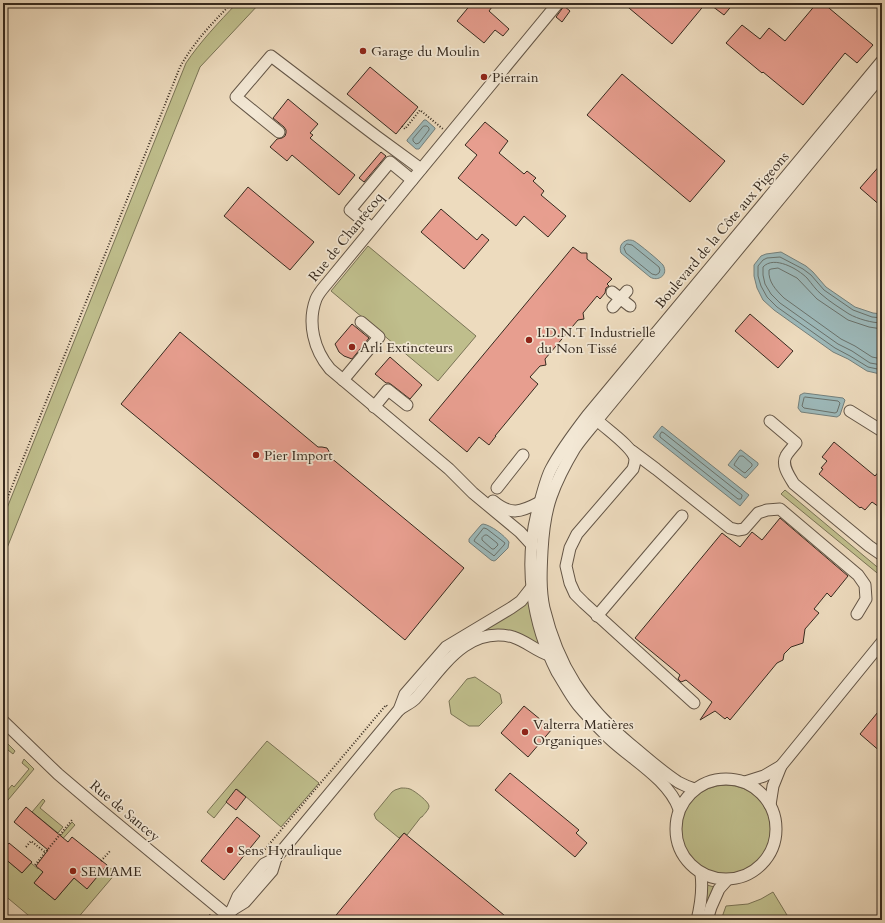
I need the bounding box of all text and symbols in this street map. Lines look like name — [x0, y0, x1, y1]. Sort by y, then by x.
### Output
place label: Garage du Moulin — [371, 42, 480, 61]
marker: Garage du Moulin — [358, 46, 368, 56]
place label: Pierrain — [492, 68, 539, 87]
marker: Pierrain — [479, 72, 489, 82]
street label: Boulevard de la Côte aux Pigeons — [651, 147, 793, 312]
street label: Rue de Chantecoq — [304, 188, 388, 286]
place label: I.D.N.T Industrielle du Non Tissé — [537, 323, 656, 358]
marker: I.D.N.T Industrielle du Non Tissé — [524, 335, 534, 345]
place label: Arli Extincteurs — [360, 338, 453, 357]
marker: Arli Extincteurs — [347, 342, 357, 352]
place label: Pier Import — [264, 446, 333, 465]
marker: Pier Import — [251, 450, 261, 460]
place label: Valterra Matières Organiques — [533, 715, 634, 750]
marker: Valterra Matières Organiques — [520, 727, 530, 737]
street label: Rue de Sancey — [86, 776, 165, 846]
place label: Sens Hydraulique — [238, 841, 342, 860]
marker: Sens Hydraulique — [225, 845, 235, 855]
place label: SEMAME — [81, 862, 142, 881]
marker: SEMAME — [68, 866, 78, 876]

